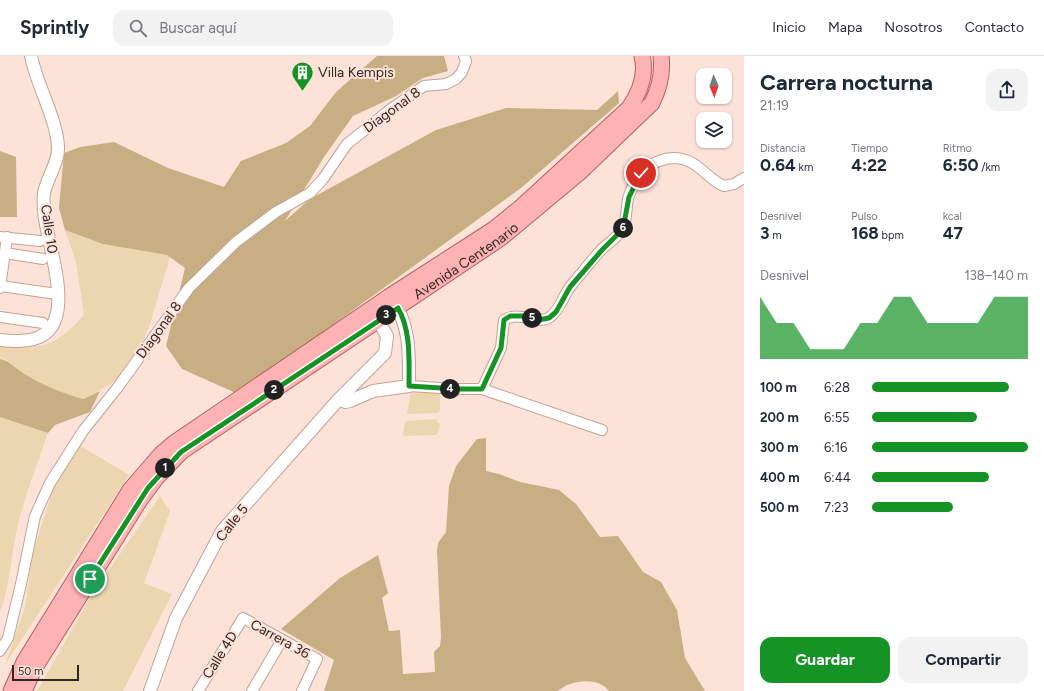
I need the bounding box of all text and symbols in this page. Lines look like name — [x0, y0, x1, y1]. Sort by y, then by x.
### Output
search box — [113, 10, 393, 46]
text: Sprintly — [20, 16, 89, 39]
icon: search — [127, 17, 149, 39]
text: Buscar aquí — [159, 19, 236, 37]
text: Inicio — [772, 19, 806, 36]
text: Mapa — [828, 19, 862, 36]
text: Nosotros — [884, 19, 943, 36]
text: Contacto — [965, 19, 1024, 36]
building icon: Villa Kempis — [290, 59, 316, 92]
place label: Villa Kempis — [318, 64, 394, 81]
north arrow — [696, 68, 732, 104]
map controls — [696, 68, 732, 148]
text: Carrera nocturna — [760, 69, 933, 96]
button: share — [986, 69, 1028, 111]
street label: Diagonal 8 — [360, 84, 424, 136]
text: 21:19 — [760, 98, 789, 113]
button: layers — [696, 112, 732, 148]
text: Distancia — [760, 142, 805, 155]
text: Tiempo — [851, 142, 888, 155]
text: Ritmo — [943, 142, 972, 155]
text: 0.64 — [760, 155, 796, 175]
text: 4:22 — [851, 155, 887, 175]
text: 6:50 — [943, 155, 979, 175]
pin — [624, 156, 658, 190]
text: km — [796, 161, 813, 174]
text: /km — [979, 161, 1000, 174]
icon: check — [630, 162, 652, 184]
street label: Calle 10 — [37, 203, 61, 255]
text: Desnivel — [760, 210, 801, 223]
text: Pulso — [851, 210, 878, 223]
text: kcal — [943, 210, 962, 223]
pin: 6 — [613, 218, 633, 238]
street label: Avenida Centenario — [410, 219, 522, 303]
text: 6 — [620, 221, 626, 234]
text: 3 — [760, 223, 769, 243]
text: 168 — [851, 223, 879, 243]
text: 47 — [943, 223, 963, 243]
text: m — [769, 229, 782, 242]
text: bpm — [879, 229, 904, 242]
text: Desnivel — [760, 268, 809, 283]
text: 138–140 m — [964, 268, 1028, 283]
street label: Diagonal 8 — [133, 298, 185, 362]
pin: 3 — [376, 305, 396, 325]
text: 3 — [383, 308, 389, 321]
pin: 5 — [522, 308, 542, 328]
text: 5 — [529, 311, 535, 324]
pin: 4 — [440, 379, 460, 399]
pin: 2 — [264, 380, 284, 400]
text: 100 m — [760, 380, 797, 395]
text: 6:28 — [824, 380, 850, 395]
text: 4 — [447, 382, 453, 395]
text: 2 — [271, 383, 277, 396]
text: 200 m — [760, 410, 799, 425]
text: 6:55 — [824, 410, 850, 425]
text: 300 m — [760, 440, 799, 455]
text: 6:16 — [824, 440, 847, 455]
pin: 1 — [155, 458, 175, 478]
text: 1 — [163, 461, 167, 474]
text: 400 m — [760, 470, 800, 485]
text: 6:44 — [824, 470, 851, 485]
text: 500 m — [760, 500, 799, 515]
text: 7:23 — [824, 500, 849, 515]
street label: Calle 5 — [212, 501, 252, 545]
pin — [73, 562, 107, 596]
icon: arrive — [79, 568, 101, 590]
street label: Carrera 36 — [247, 616, 313, 662]
street label: Calle 4D — [199, 628, 241, 682]
button: Guardar — [760, 637, 890, 683]
button: Compartir — [898, 637, 1028, 683]
scale bar — [12, 663, 79, 682]
text: 50 m — [18, 665, 43, 678]

